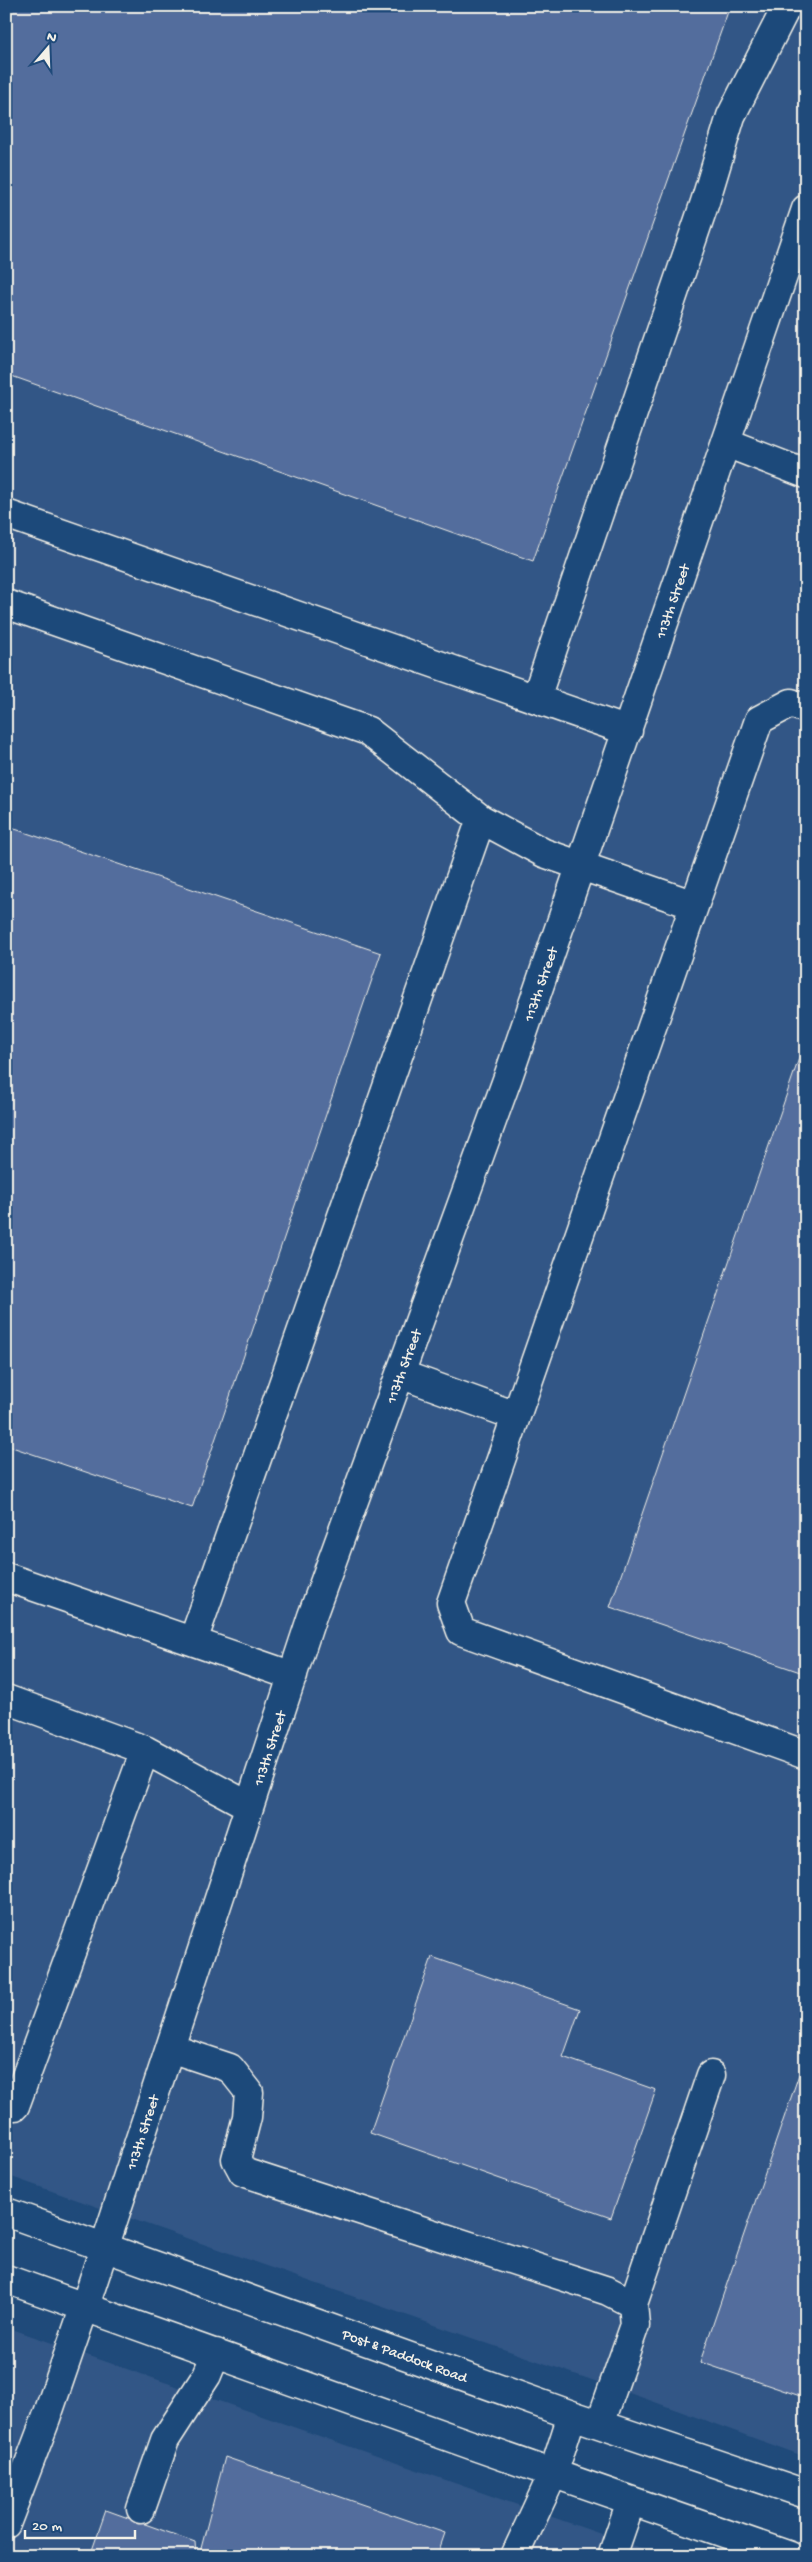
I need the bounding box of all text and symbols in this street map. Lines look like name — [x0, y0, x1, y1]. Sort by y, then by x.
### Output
north arrow — [22, 22, 72, 72]
text: N — [44, 29, 59, 48]
street label: 113th Street — [652, 560, 696, 642]
street label: 113th Street — [520, 943, 564, 1025]
street label: 113th Street — [383, 1325, 427, 1407]
street label: 113th Street — [250, 1707, 292, 1789]
street label: 113th Street — [123, 2091, 165, 2173]
street label: Post & Paddock Road — [338, 2326, 470, 2388]
scale bar — [25, 2507, 135, 2539]
text: 20 m — [32, 2518, 62, 2536]

